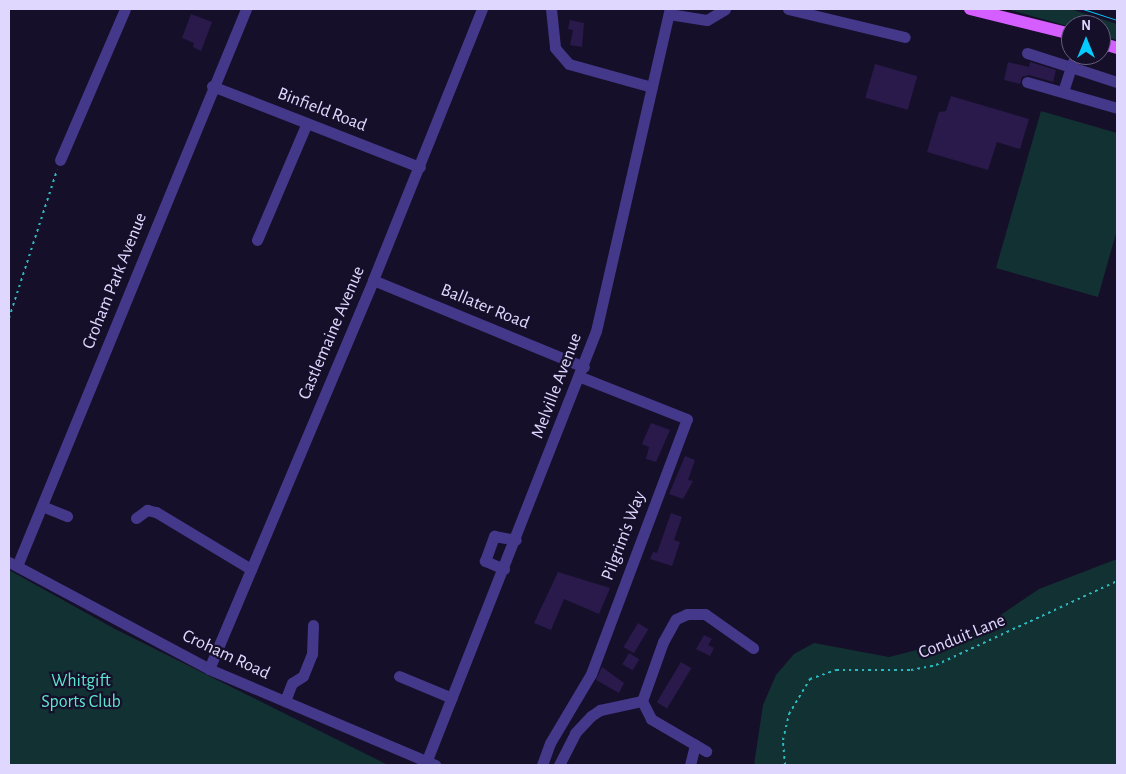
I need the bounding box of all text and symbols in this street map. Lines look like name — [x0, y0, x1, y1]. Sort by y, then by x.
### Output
north arrow — [1061, 15, 1111, 65]
text: N — [1081, 19, 1091, 33]
street label: Binfield Road — [274, 83, 370, 137]
street label: Croham Park Avenue — [78, 210, 152, 352]
street label: Castlemaine Avenue — [294, 263, 370, 403]
street label: Ballater Road — [438, 279, 532, 335]
street label: Melville Avenue — [527, 330, 587, 442]
street label: Pilgrim's Way — [597, 488, 651, 584]
street label: Conduit Lane — [915, 610, 1009, 664]
street label: Croham Road — [179, 625, 273, 685]
park label: Whitgift Sports Club — [41, 671, 121, 714]

